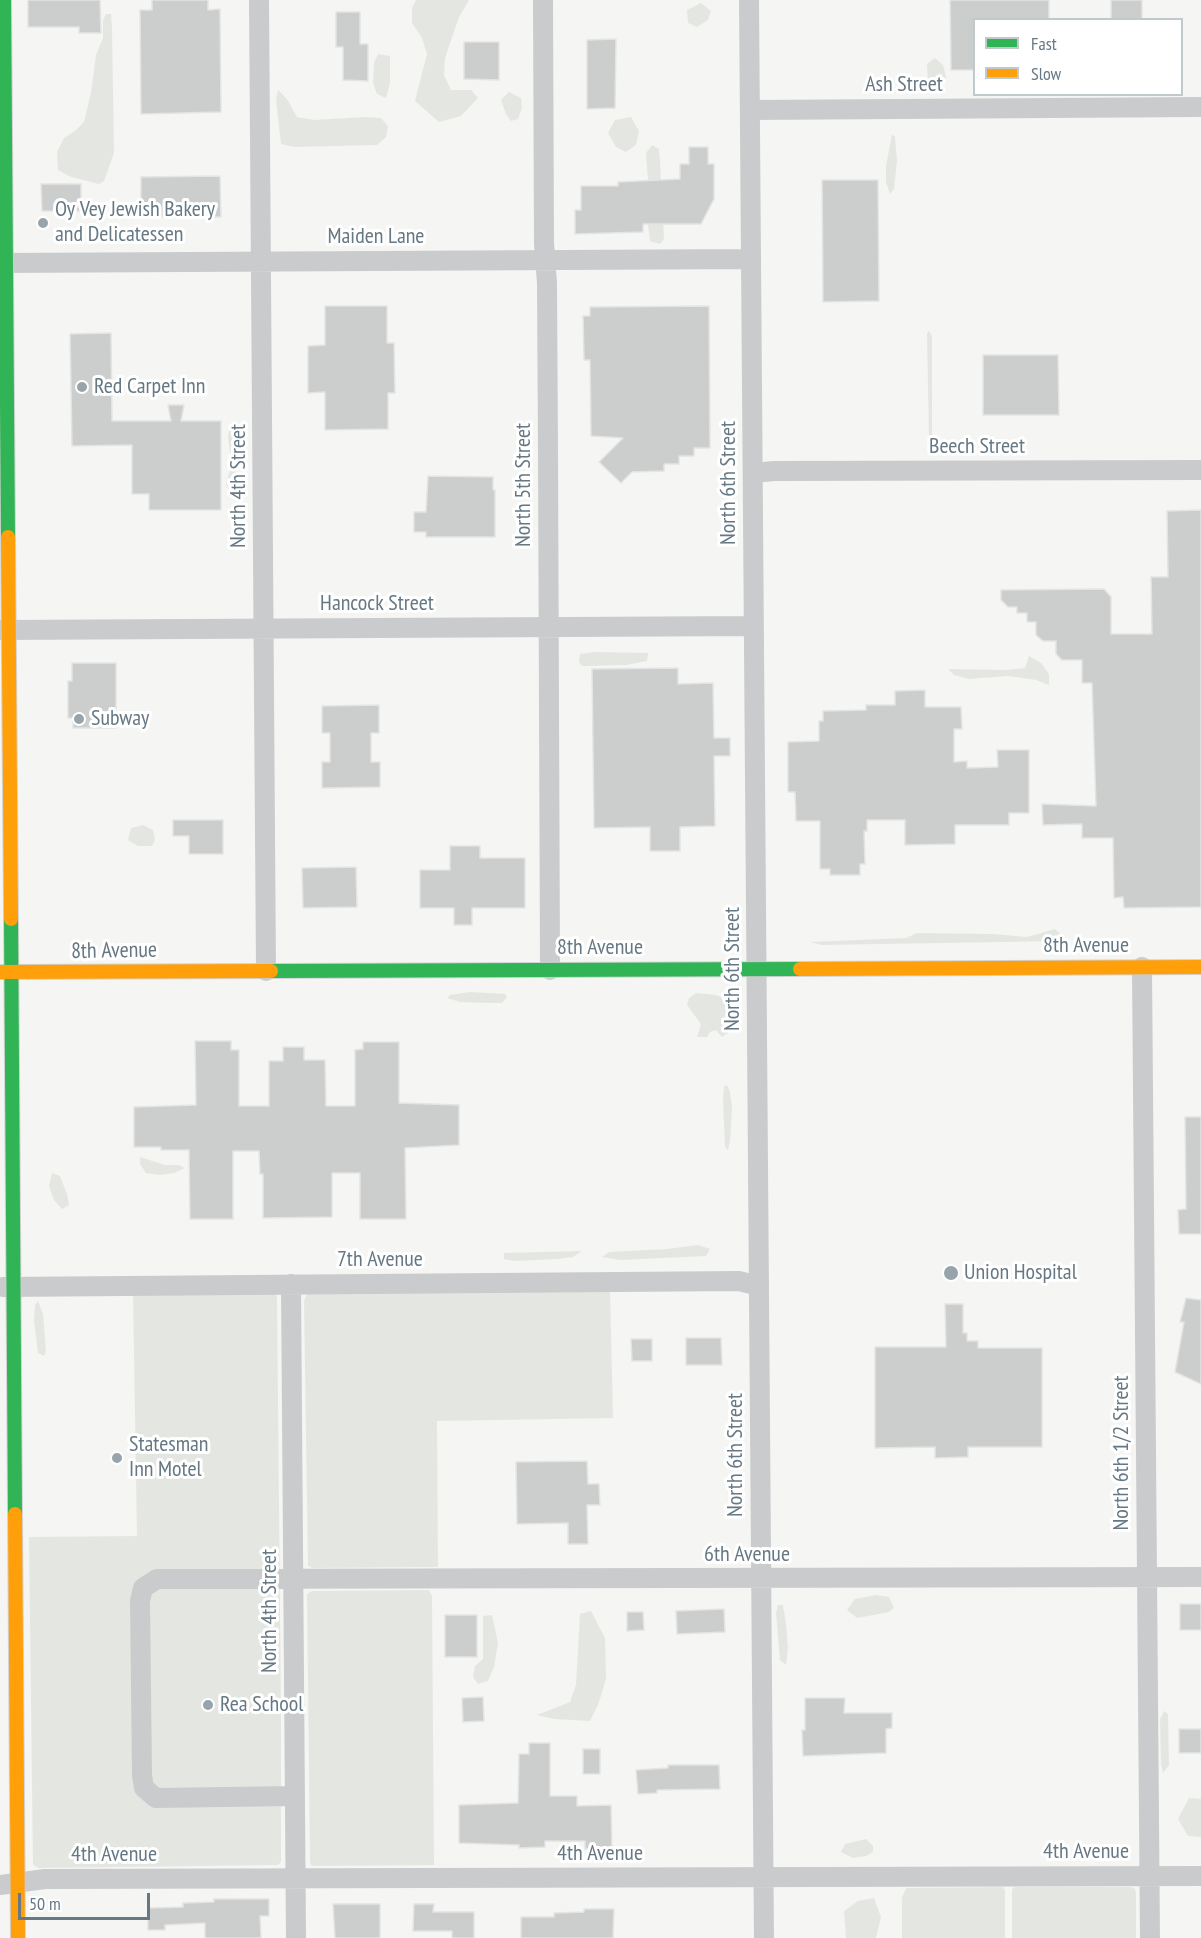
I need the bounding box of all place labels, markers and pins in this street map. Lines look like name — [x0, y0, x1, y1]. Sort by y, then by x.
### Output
place label: Oy Vey Jewish Bakery and Delicatessen — [55, 197, 215, 248]
marker: Oy Vey Jewish Bakery and Delicatessen — [36, 216, 50, 230]
place label: Red Carpet Inn — [94, 374, 205, 400]
marker: Red Carpet Inn — [75, 380, 89, 394]
place label: Subway — [91, 706, 149, 732]
marker: Subway — [72, 712, 86, 726]
place label: Union Hospital — [964, 1260, 1077, 1286]
marker: Union Hospital — [942, 1264, 960, 1282]
place label: Statesman Inn Motel — [129, 1432, 208, 1484]
marker: Statesman Inn Motel — [110, 1451, 124, 1465]
place label: Rea School — [220, 1692, 303, 1718]
marker: Rea School — [201, 1698, 215, 1712]

